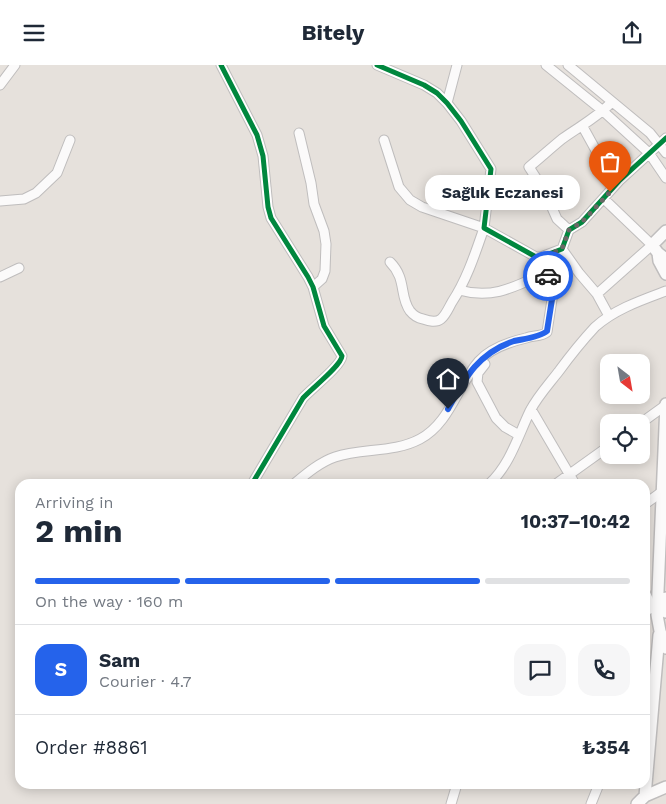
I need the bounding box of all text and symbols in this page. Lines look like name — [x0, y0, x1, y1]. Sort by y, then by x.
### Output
icon: menu — [20, 19, 48, 47]
icon: share — [618, 19, 646, 47]
text: Bitely — [301, 20, 365, 45]
pin — [589, 141, 631, 192]
icon: bag — [596, 148, 624, 176]
callout: Sağlık Eczanesi — [425, 175, 580, 209]
text: Sağlık Eczanesi — [442, 183, 563, 202]
courier — [523, 251, 573, 301]
icon: car — [534, 262, 562, 290]
north arrow — [600, 354, 650, 404]
map controls — [600, 354, 650, 464]
pin — [427, 358, 469, 409]
icon: home — [434, 365, 462, 393]
button: locate — [600, 414, 650, 464]
text: Arriving in — [35, 493, 113, 512]
text: 10:37–10:42 — [521, 510, 630, 533]
text: 2 min — [35, 512, 123, 550]
text: On the way · 160 m — [35, 592, 183, 611]
button: chat — [514, 644, 566, 696]
button: phone — [578, 644, 630, 696]
text: Sam — [99, 649, 140, 672]
text: S — [55, 658, 67, 681]
text: Courier · 4.7 — [99, 672, 192, 691]
text: Order #8861 — [35, 736, 148, 759]
text: ₺354 — [582, 736, 630, 759]

